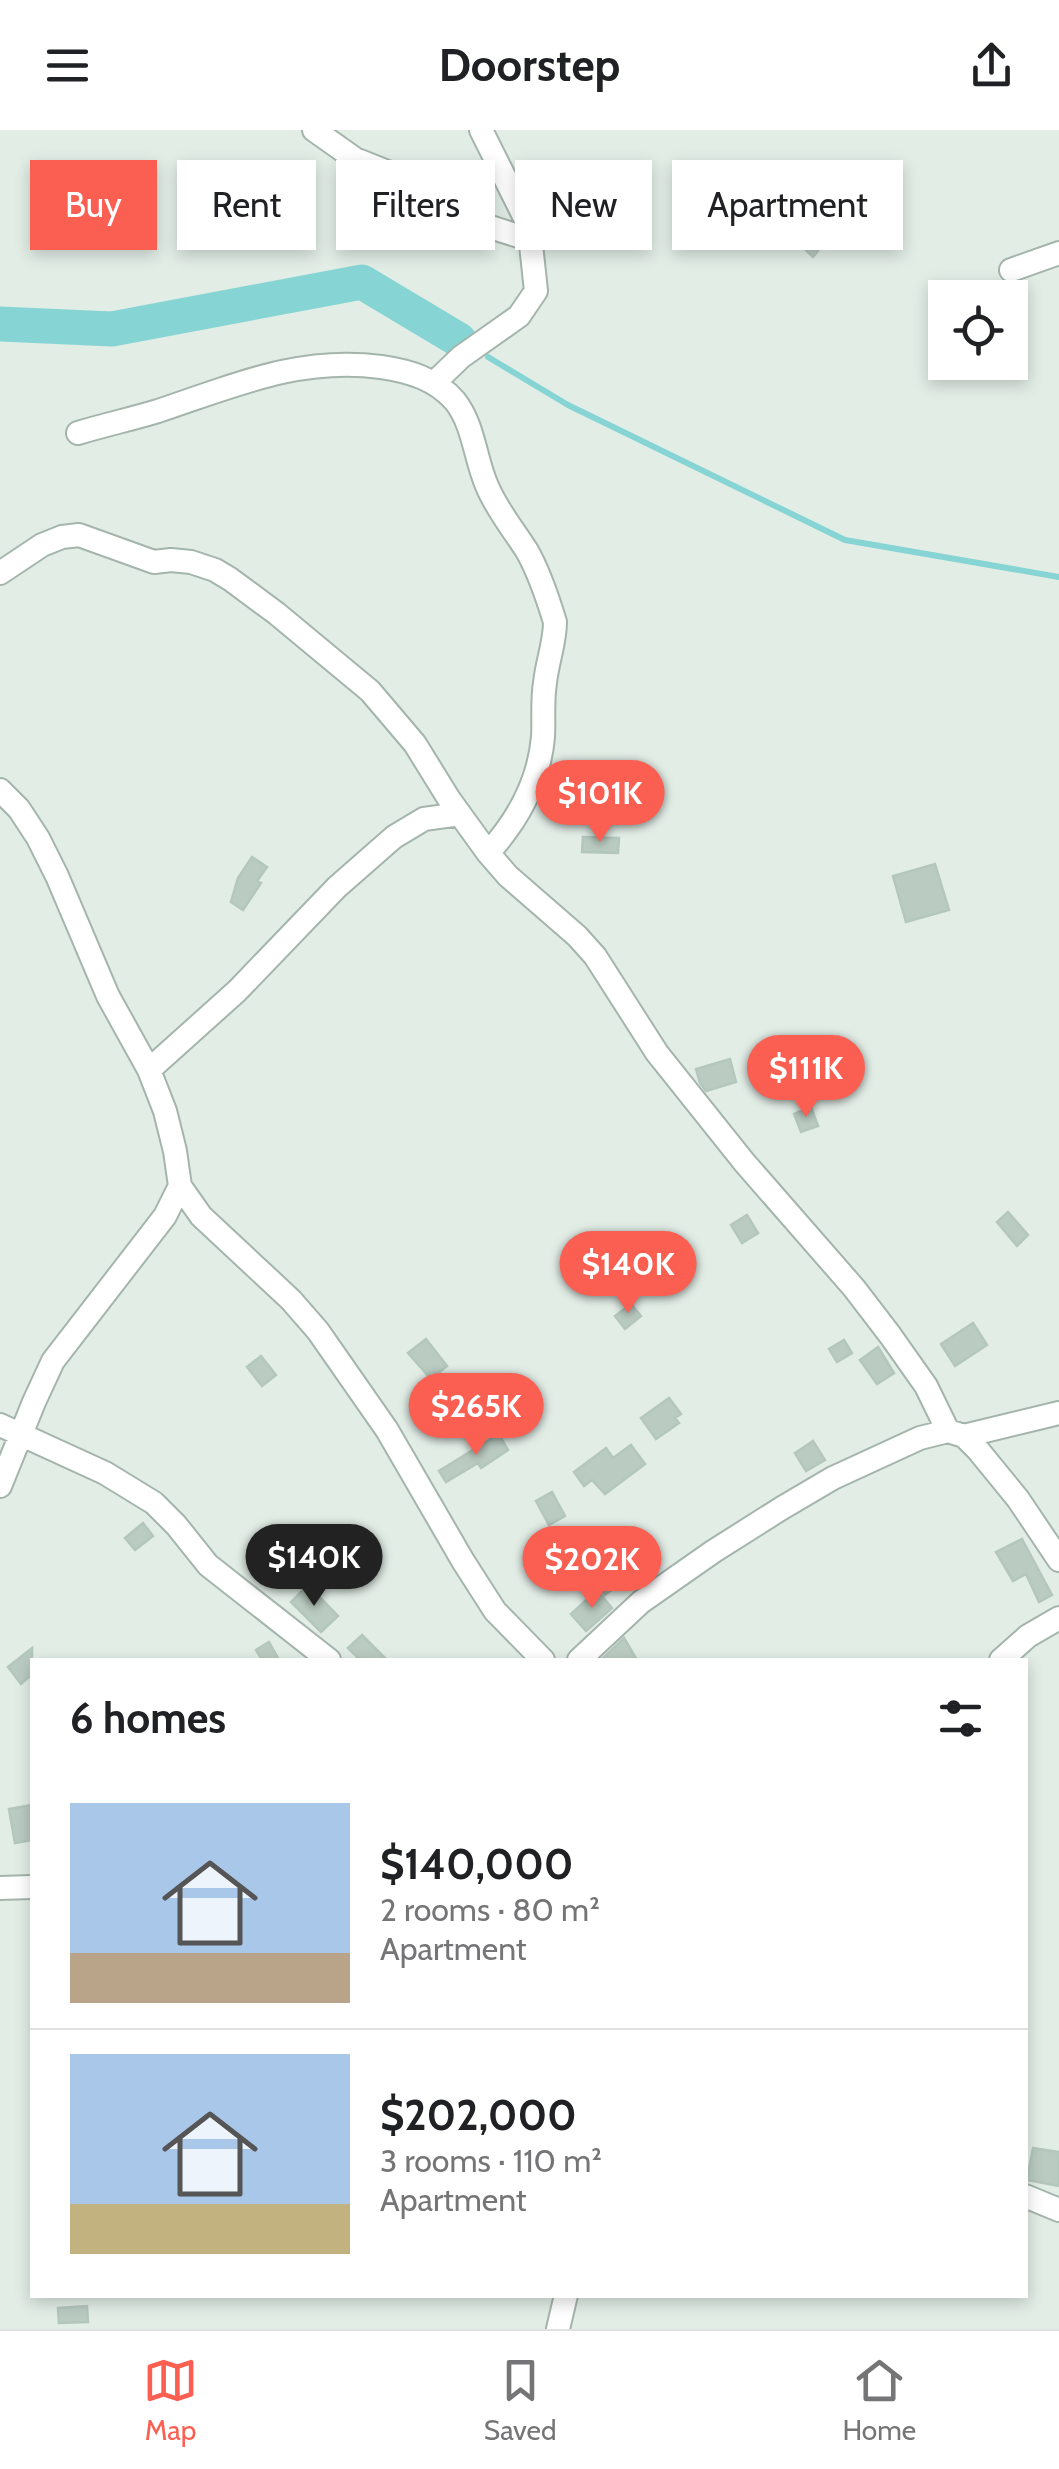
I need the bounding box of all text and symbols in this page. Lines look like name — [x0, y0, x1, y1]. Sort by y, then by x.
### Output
icon: menu — [40, 38, 95, 93]
text: Doorstep — [439, 38, 620, 92]
icon: share — [964, 38, 1019, 93]
chip: Buy — [30, 160, 157, 250]
chip: Rent — [177, 160, 316, 250]
chip: Filters — [336, 160, 495, 250]
chip: New — [515, 160, 652, 250]
chip: Apartment — [672, 160, 903, 250]
map controls — [928, 280, 1028, 380]
button: locate — [928, 280, 1028, 380]
pin: $101K — [530, 760, 670, 845]
text: $101K — [558, 773, 642, 812]
pin: $111K — [736, 1035, 876, 1120]
text: $111K — [769, 1048, 843, 1087]
pin: $140K — [558, 1231, 698, 1316]
text: $140K — [582, 1244, 674, 1283]
pin: $265K — [406, 1373, 546, 1458]
text: $265K — [431, 1386, 521, 1425]
pin: $140K — [244, 1524, 384, 1609]
pin: $202K — [522, 1526, 662, 1611]
text: $140K — [268, 1537, 360, 1576]
text: $202K — [544, 1539, 640, 1578]
icon: filters — [933, 1691, 988, 1746]
text: 6 homes — [70, 1692, 226, 1744]
text: $140,000 — [380, 1838, 573, 1890]
icon: home — [150, 1843, 270, 1963]
text: 2 rooms · 80 m² — [380, 1890, 600, 1929]
text: Apartment — [380, 1929, 527, 1968]
text: $202,000 — [380, 2089, 577, 2141]
icon: home — [150, 2094, 270, 2214]
text: 3 rooms · 110 m² — [380, 2141, 602, 2180]
text: Apartment — [380, 2180, 527, 2219]
tab: Map — [143, 2353, 198, 2447]
tab: Saved — [484, 2353, 557, 2447]
tab: Home — [842, 2353, 916, 2447]

